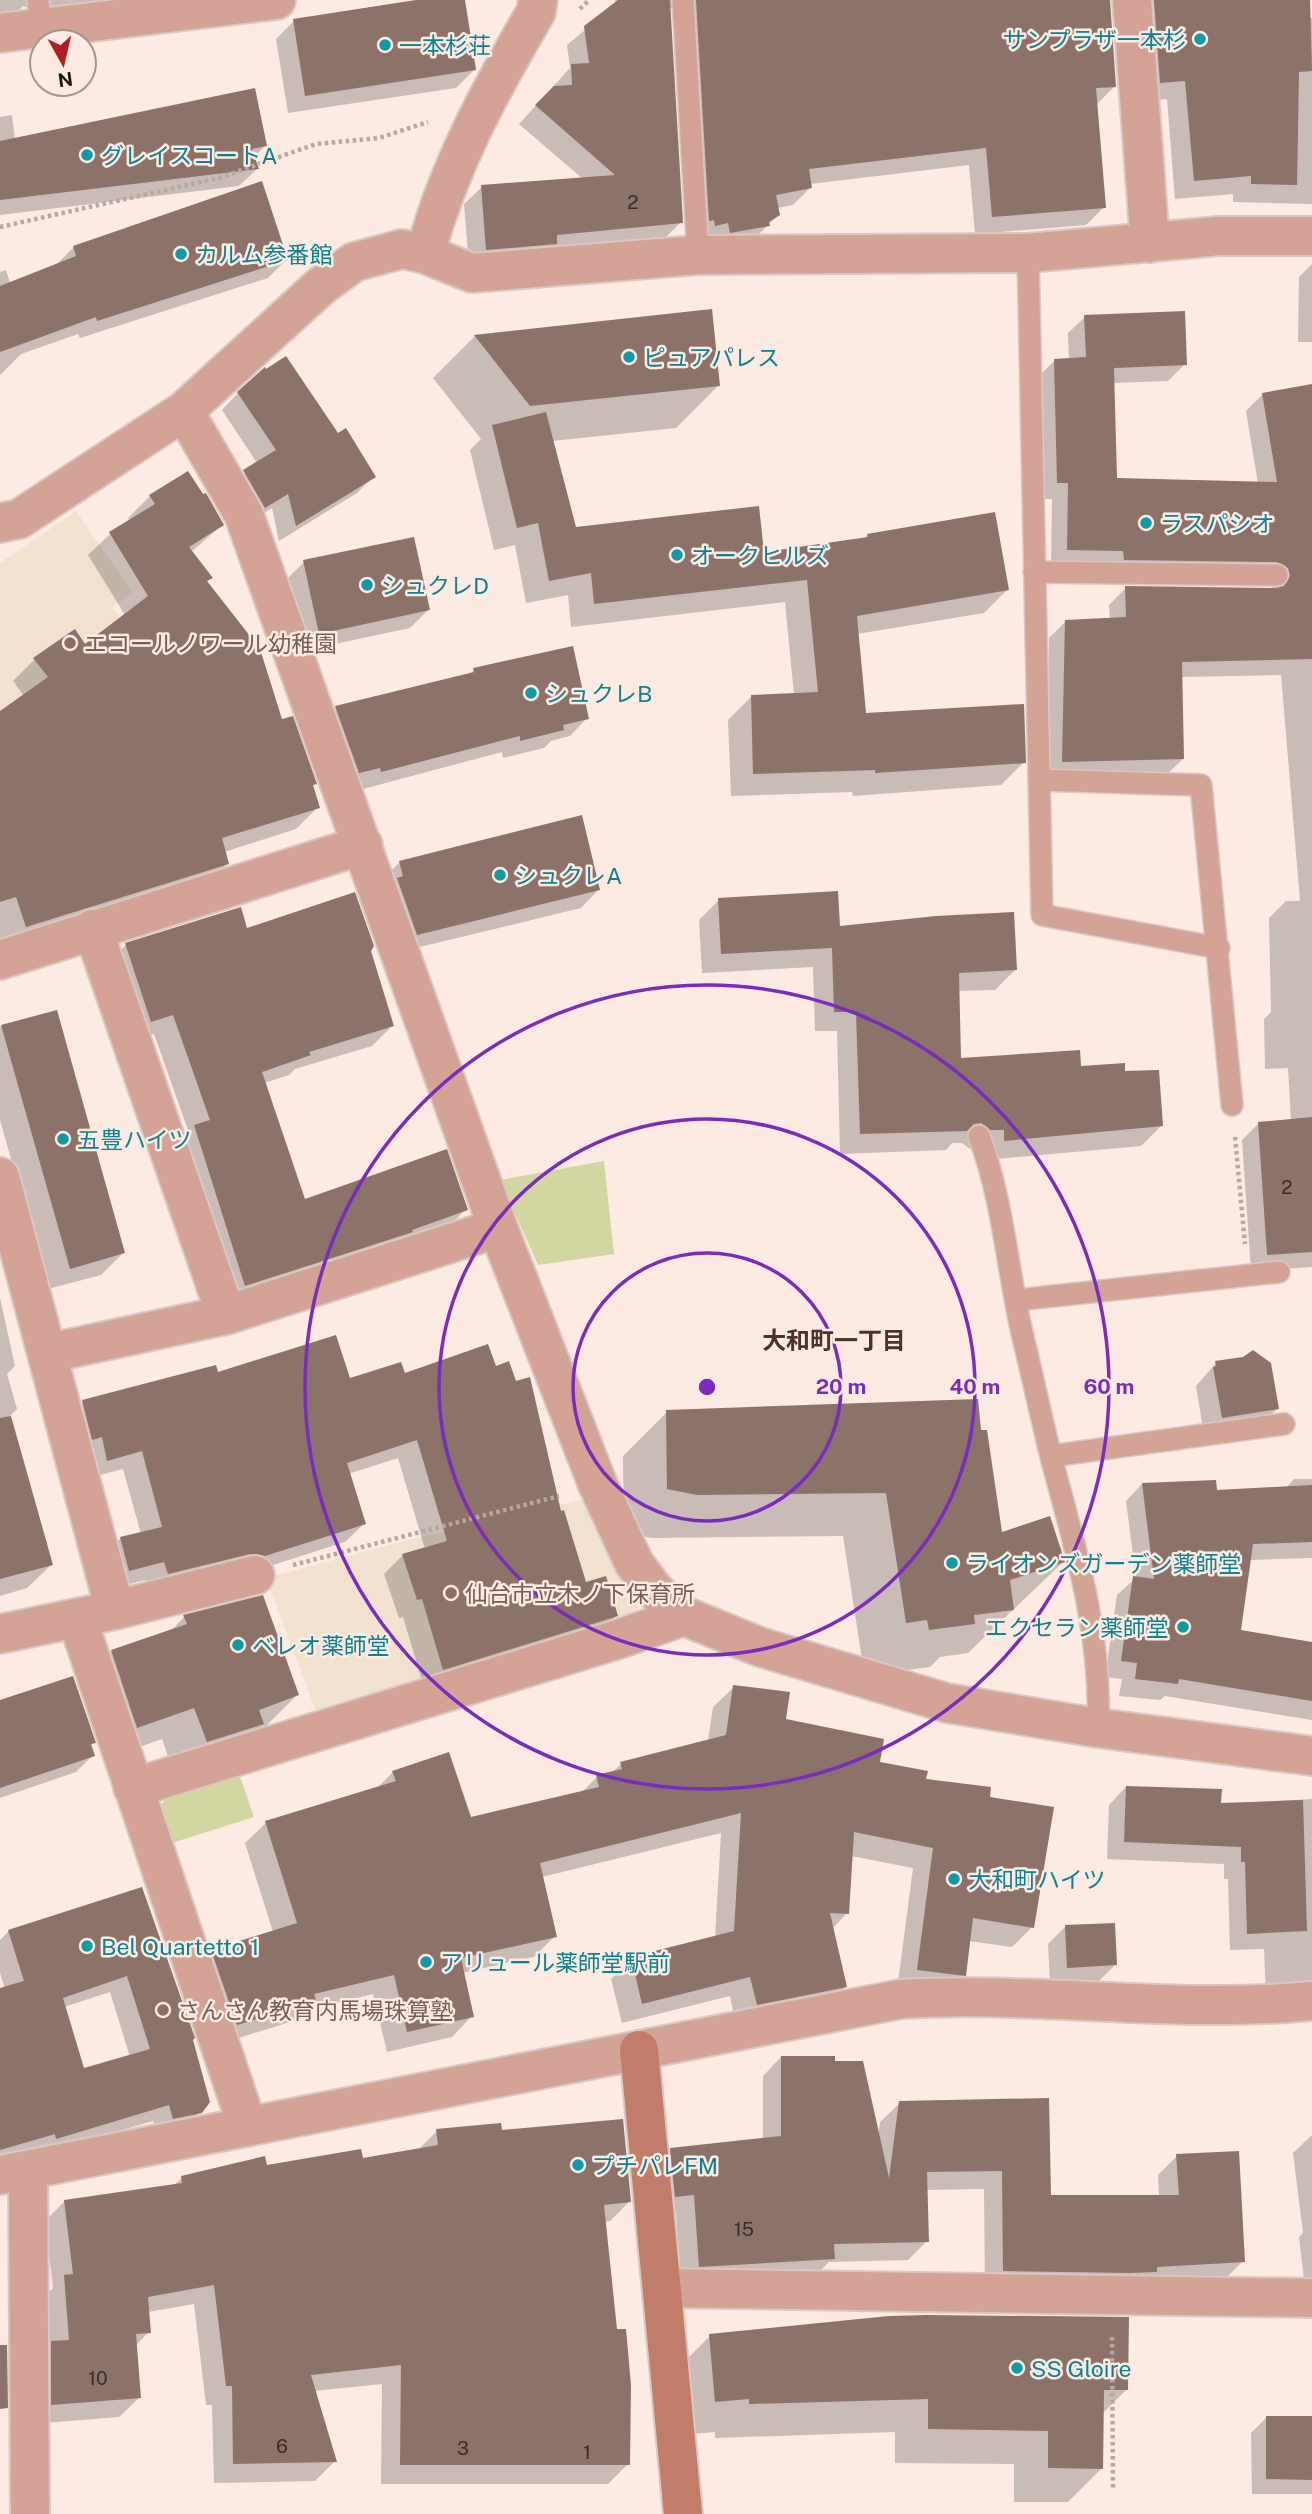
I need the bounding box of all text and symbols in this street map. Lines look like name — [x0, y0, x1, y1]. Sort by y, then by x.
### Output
place label: サンプラザ一本杉 — [1003, 26, 1186, 53]
north arrow — [28, 28, 98, 98]
marker: サンプラザ一本杉 — [1192, 31, 1208, 47]
place label: 一本杉荘 — [399, 32, 491, 59]
marker: 一本杉荘 — [377, 37, 393, 53]
text: N — [56, 68, 74, 92]
place label: グレイスコートA — [101, 142, 278, 169]
marker: グレイスコートA — [79, 147, 95, 163]
house number: 2 — [627, 191, 639, 213]
place label: カルム参番館 — [195, 241, 333, 268]
marker: カルム参番館 — [173, 246, 189, 262]
place label: ピュアパレス — [643, 344, 780, 371]
marker: ピュアパレス — [621, 349, 637, 365]
place label: ラスパシオ — [1160, 510, 1275, 537]
marker: ラスパシオ — [1138, 515, 1154, 531]
place label: オークヒルズ — [691, 542, 829, 569]
marker: オークヒルズ — [669, 547, 685, 563]
place label: シュクレD — [381, 572, 489, 599]
marker: シュクレD — [359, 577, 375, 593]
place label: エコールノワール幼稚園 — [84, 630, 337, 657]
marker: エコールノワール幼稚園 — [62, 635, 78, 651]
place label: シュクレB — [545, 680, 652, 707]
marker: シュクレB — [523, 685, 539, 701]
place label: シュクレA — [514, 862, 622, 889]
marker: シュクレA — [492, 867, 508, 883]
place label: 五豊ハイツ — [77, 1126, 192, 1153]
marker: 五豊ハイツ — [55, 1131, 71, 1147]
house number: 2 — [1281, 1176, 1293, 1198]
district label: 大和町一丁目 — [762, 1326, 906, 1354]
text: 20 m — [816, 1374, 866, 1399]
text: 40 m — [950, 1374, 1000, 1399]
text: 60 m — [1084, 1374, 1134, 1399]
centre of rings — [695, 1375, 719, 1399]
place label: ライオンズガーデン薬師堂 — [966, 1550, 1242, 1577]
marker: ライオンズガーデン薬師堂 — [944, 1555, 960, 1571]
place label: 仙台市立木ノ下保育所 — [465, 1580, 695, 1607]
marker: 仙台市立木ノ下保育所 — [443, 1585, 459, 1601]
place label: エクセラン薬師堂 — [985, 1614, 1169, 1641]
marker: エクセラン薬師堂 — [1175, 1619, 1191, 1635]
place label: ベレオ薬師堂 — [252, 1632, 390, 1659]
marker: ベレオ薬師堂 — [230, 1637, 246, 1653]
place label: 大和町ハイツ — [968, 1866, 1106, 1893]
marker: 大和町ハイツ — [946, 1871, 962, 1887]
place label: Bel Quartetto 1 — [101, 1933, 259, 1960]
marker: Bel Quartetto 1 — [79, 1938, 95, 1954]
place label: アリュール薬師堂駅前 — [440, 1949, 670, 1976]
marker: アリュール薬師堂駅前 — [418, 1954, 434, 1970]
place label: さんさん教育内馬場珠算塾 — [177, 1997, 453, 2024]
marker: さんさん教育内馬場珠算塾 — [155, 2002, 171, 2018]
place label: プチパレFM — [592, 2152, 718, 2179]
marker: プチパレFM — [570, 2157, 586, 2173]
house number: 15 — [734, 2218, 754, 2240]
place label: SS Gloire — [1031, 2355, 1132, 2382]
marker: SS Gloire — [1009, 2360, 1025, 2376]
house number: 10 — [88, 2367, 108, 2389]
house number: 6 — [276, 2435, 288, 2457]
house number: 3 — [457, 2437, 469, 2459]
house number: 1 — [583, 2441, 591, 2463]

